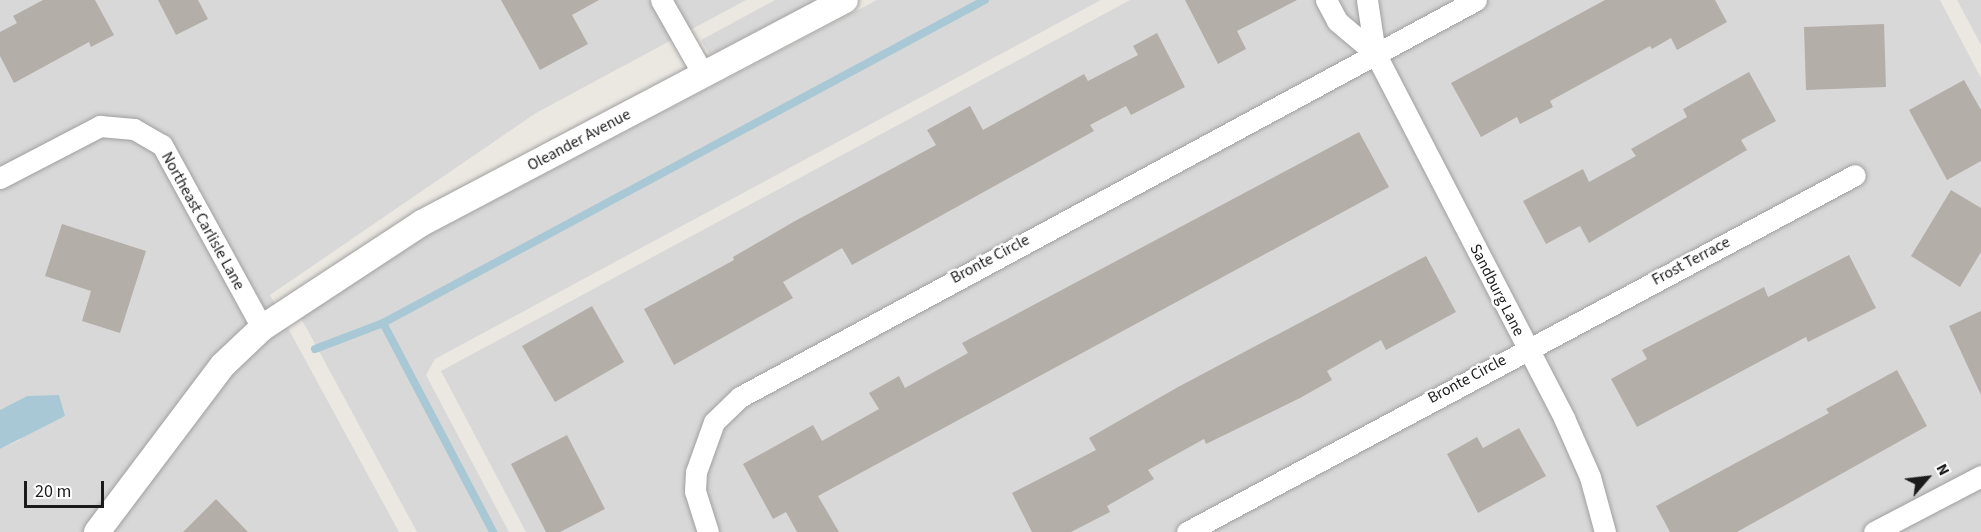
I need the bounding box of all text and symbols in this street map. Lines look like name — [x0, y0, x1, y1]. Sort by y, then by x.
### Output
street label: Oleander Avenue — [524, 105, 634, 175]
street label: Northeast Carlisle Lane — [157, 149, 249, 293]
street label: Bronte Circle — [947, 230, 1033, 288]
street label: Frost Terrace — [1649, 232, 1733, 290]
street label: Sandburg Lane — [1466, 241, 1528, 339]
street label: Bronte Circle — [1424, 350, 1510, 408]
north arrow — [1897, 448, 1957, 508]
text: N — [1931, 460, 1955, 479]
scale bar — [27, 469, 106, 507]
text: 20 m — [35, 479, 71, 504]

